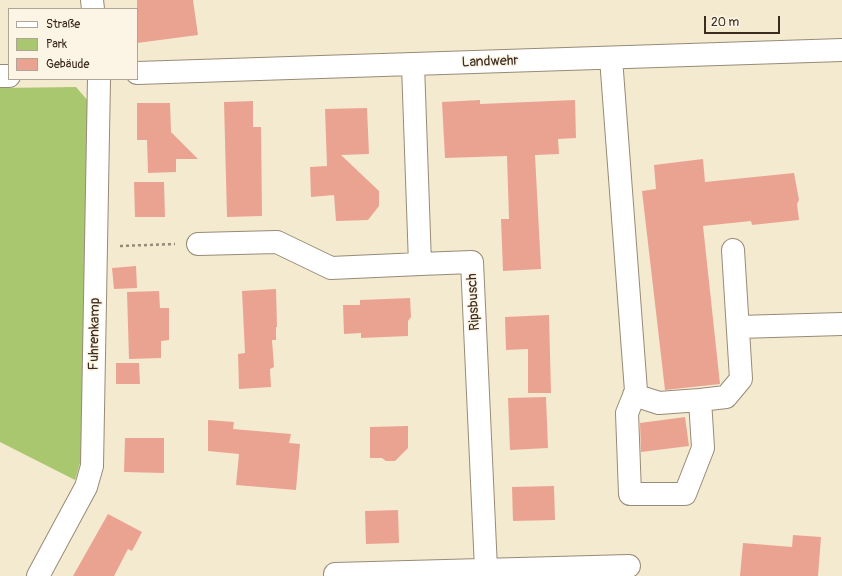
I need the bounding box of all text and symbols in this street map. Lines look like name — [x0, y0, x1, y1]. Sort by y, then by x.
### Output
legend — [8, 8, 138, 80]
scale bar — [706, 8, 782, 34]
text: 20 m — [711, 15, 739, 30]
text: Straße — [46, 17, 80, 32]
text: Park — [46, 37, 67, 52]
street label: Landwehr — [461, 53, 519, 71]
text: Gebäude — [46, 57, 89, 72]
street label: Ripsbusch — [464, 273, 484, 331]
street label: Fuhrenkamp — [86, 298, 104, 370]

